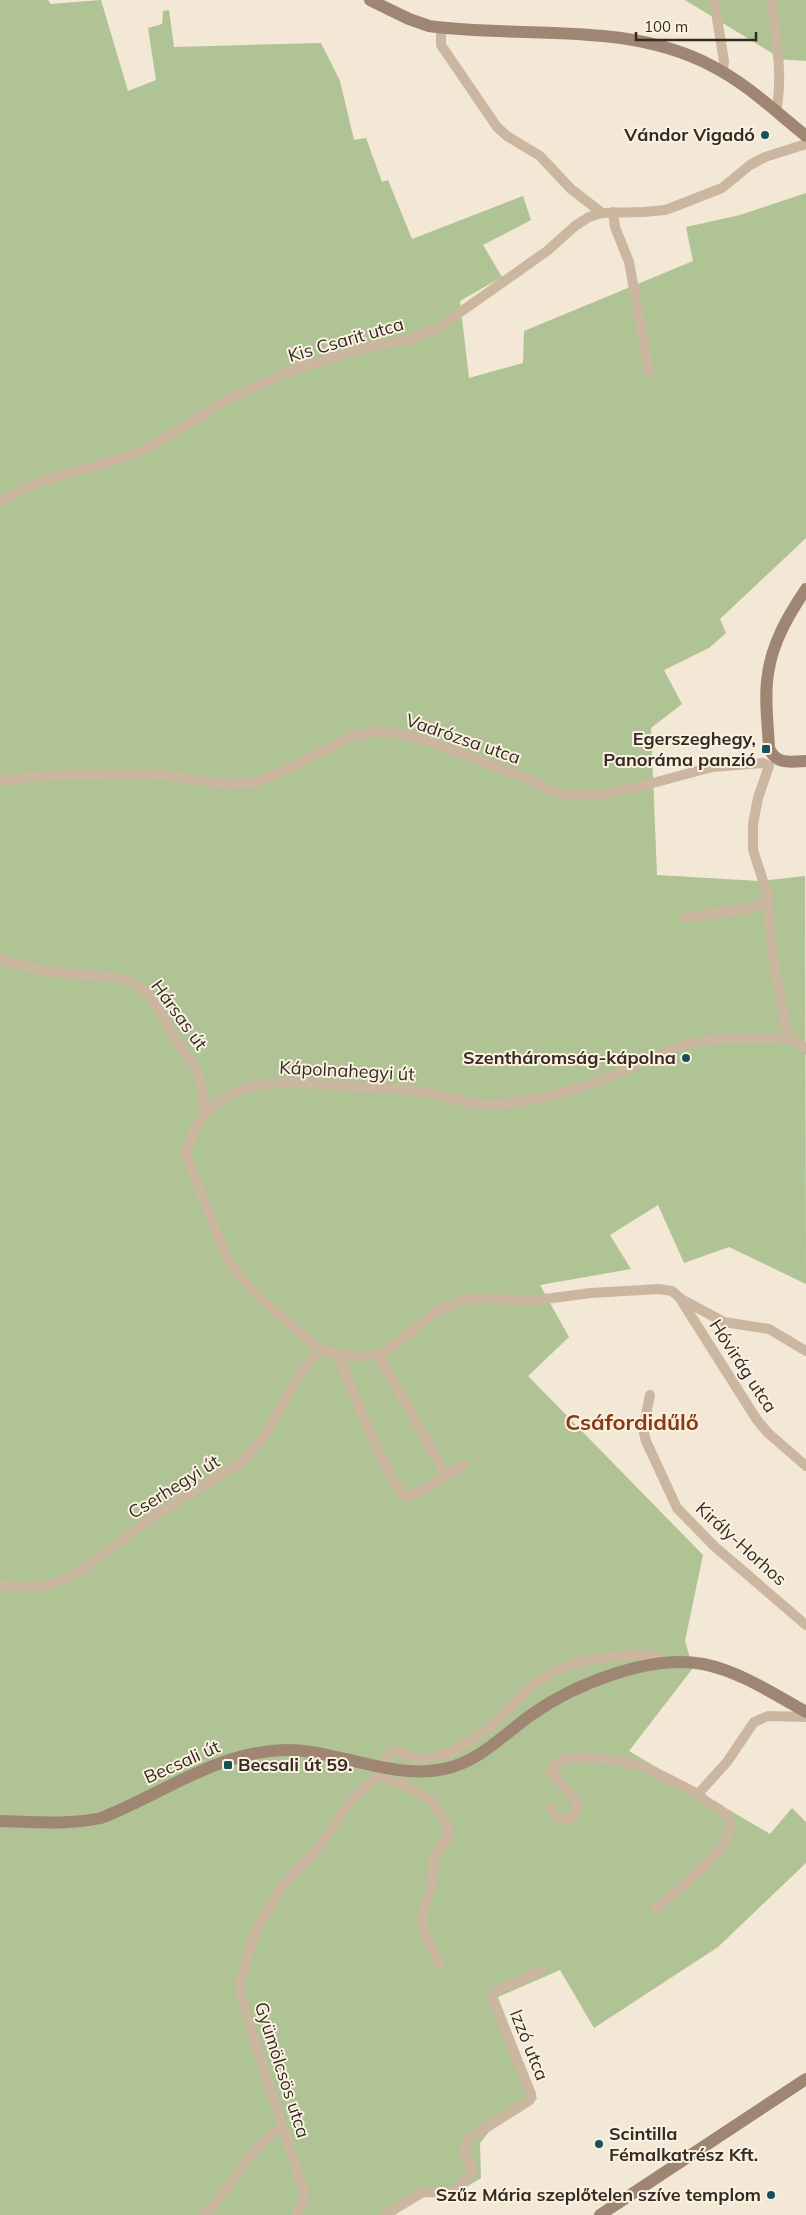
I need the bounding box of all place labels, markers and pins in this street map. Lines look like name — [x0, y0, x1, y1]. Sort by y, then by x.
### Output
place label: Vándor Vigadó — [623, 123, 755, 146]
marker: Vándor Vigadó — [759, 129, 771, 141]
place label: Egerszeghegy, Panoráma panzió — [603, 727, 756, 771]
marker: Egerszeghegy, Panoráma panzió — [760, 743, 772, 755]
place label: Szentháromság-kápolna — [463, 1046, 676, 1069]
marker: Szentháromság-kápolna — [680, 1052, 692, 1064]
place label: Becsali út 59. — [238, 1753, 352, 1776]
marker: Becsali út 59. — [222, 1759, 234, 1771]
place label: Scintilla Fémalkatrész Kft. — [609, 2122, 758, 2166]
marker: Scintilla Fémalkatrész Kft. — [593, 2138, 605, 2150]
place label: Szűz Mária szeplőtelen szíve templom — [436, 2183, 761, 2206]
marker: Szűz Mária szeplőtelen szíve templom — [765, 2189, 777, 2201]

